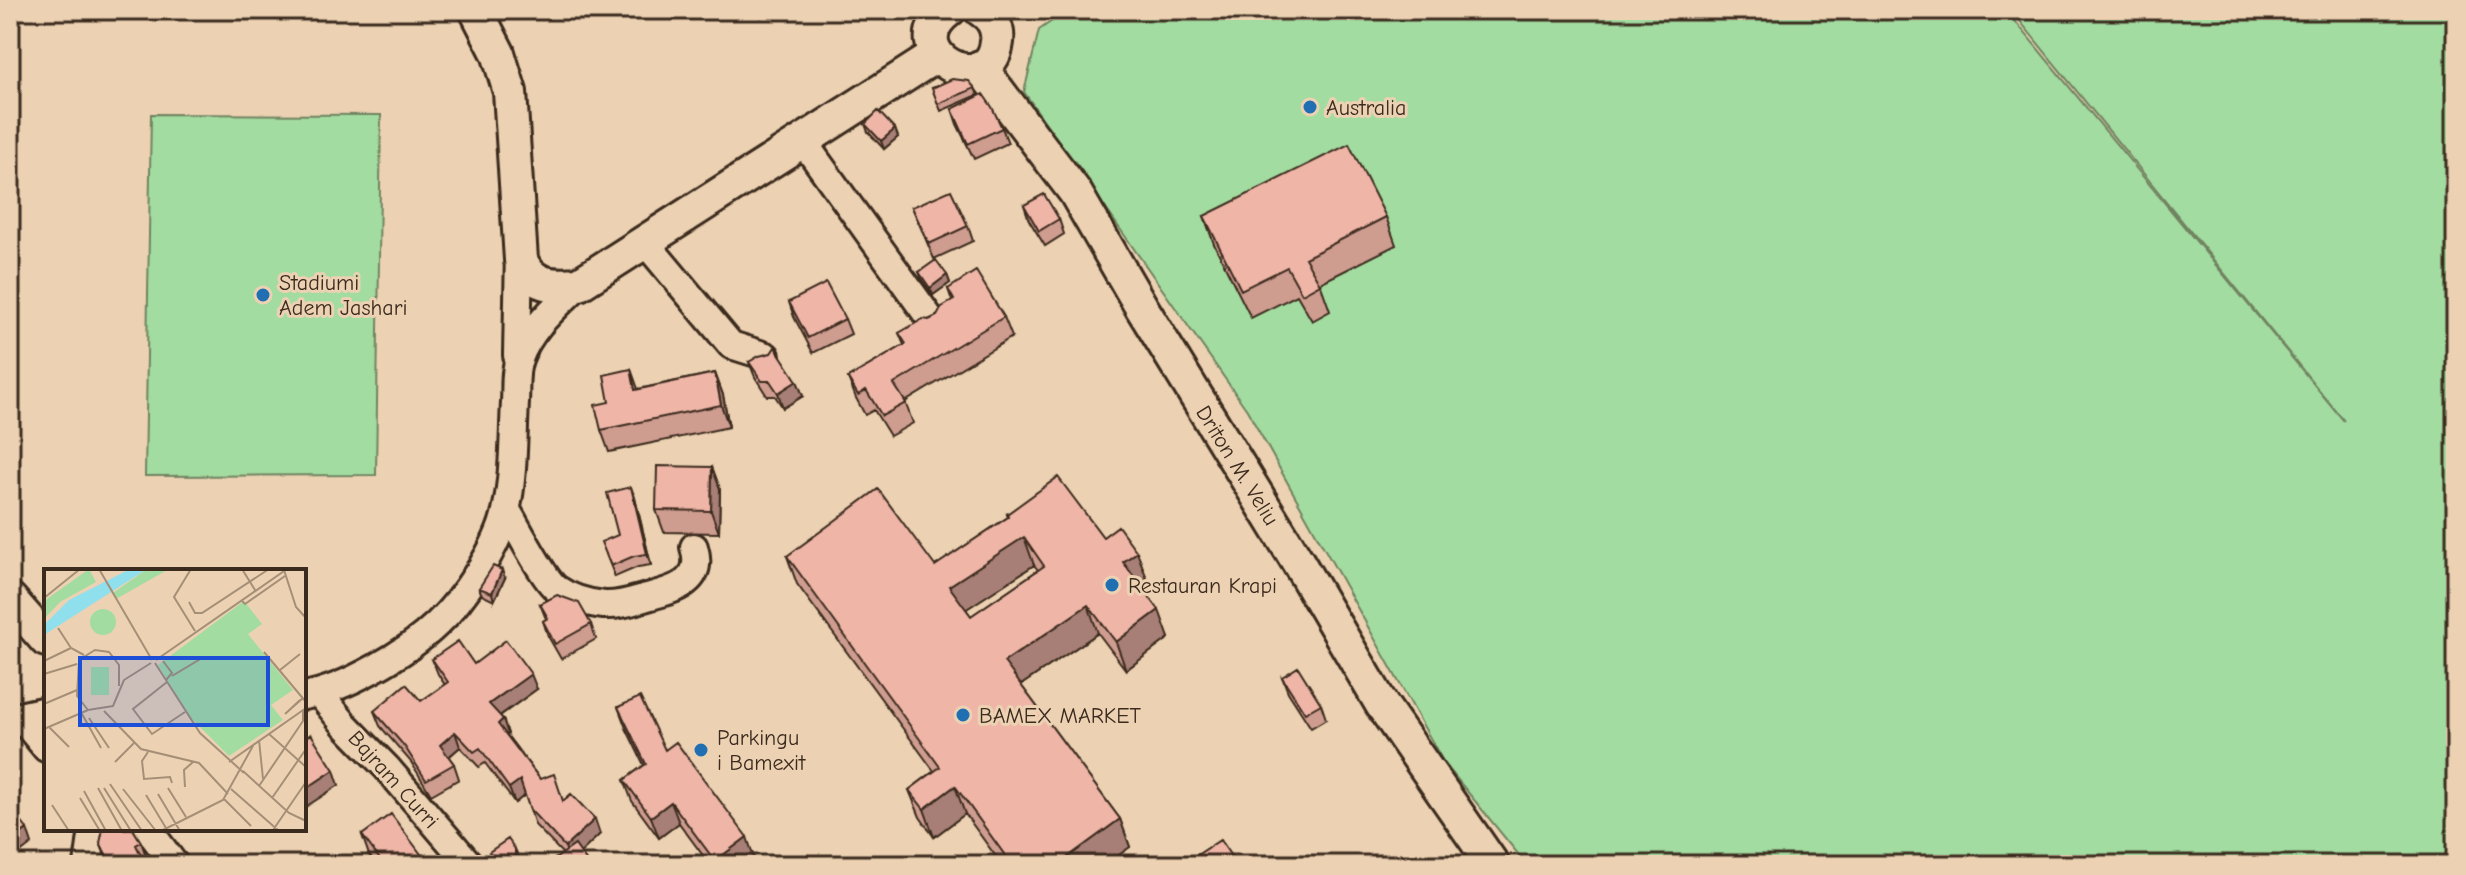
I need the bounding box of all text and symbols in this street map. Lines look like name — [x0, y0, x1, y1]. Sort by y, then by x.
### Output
place label: Australia — [1326, 95, 1406, 121]
marker: Australia — [1301, 98, 1319, 116]
place label: Stadiumi Adem Jashari — [279, 270, 407, 321]
marker: Stadiumi Adem Jashari — [254, 286, 272, 304]
street label: Driton M. Veliu — [1190, 401, 1284, 530]
inset map — [44, 569, 306, 831]
place label: Restauran Krapi — [1128, 573, 1277, 599]
marker: Restauran Krapi — [1103, 576, 1121, 594]
place label: BAMEX MARKET — [979, 703, 1141, 729]
marker: BAMEX MARKET — [954, 706, 972, 724]
street label: Bajram Curri — [343, 725, 444, 834]
place label: Parkingu i Bamexit — [717, 725, 806, 776]
marker: Parkingu i Bamexit — [692, 741, 710, 759]

